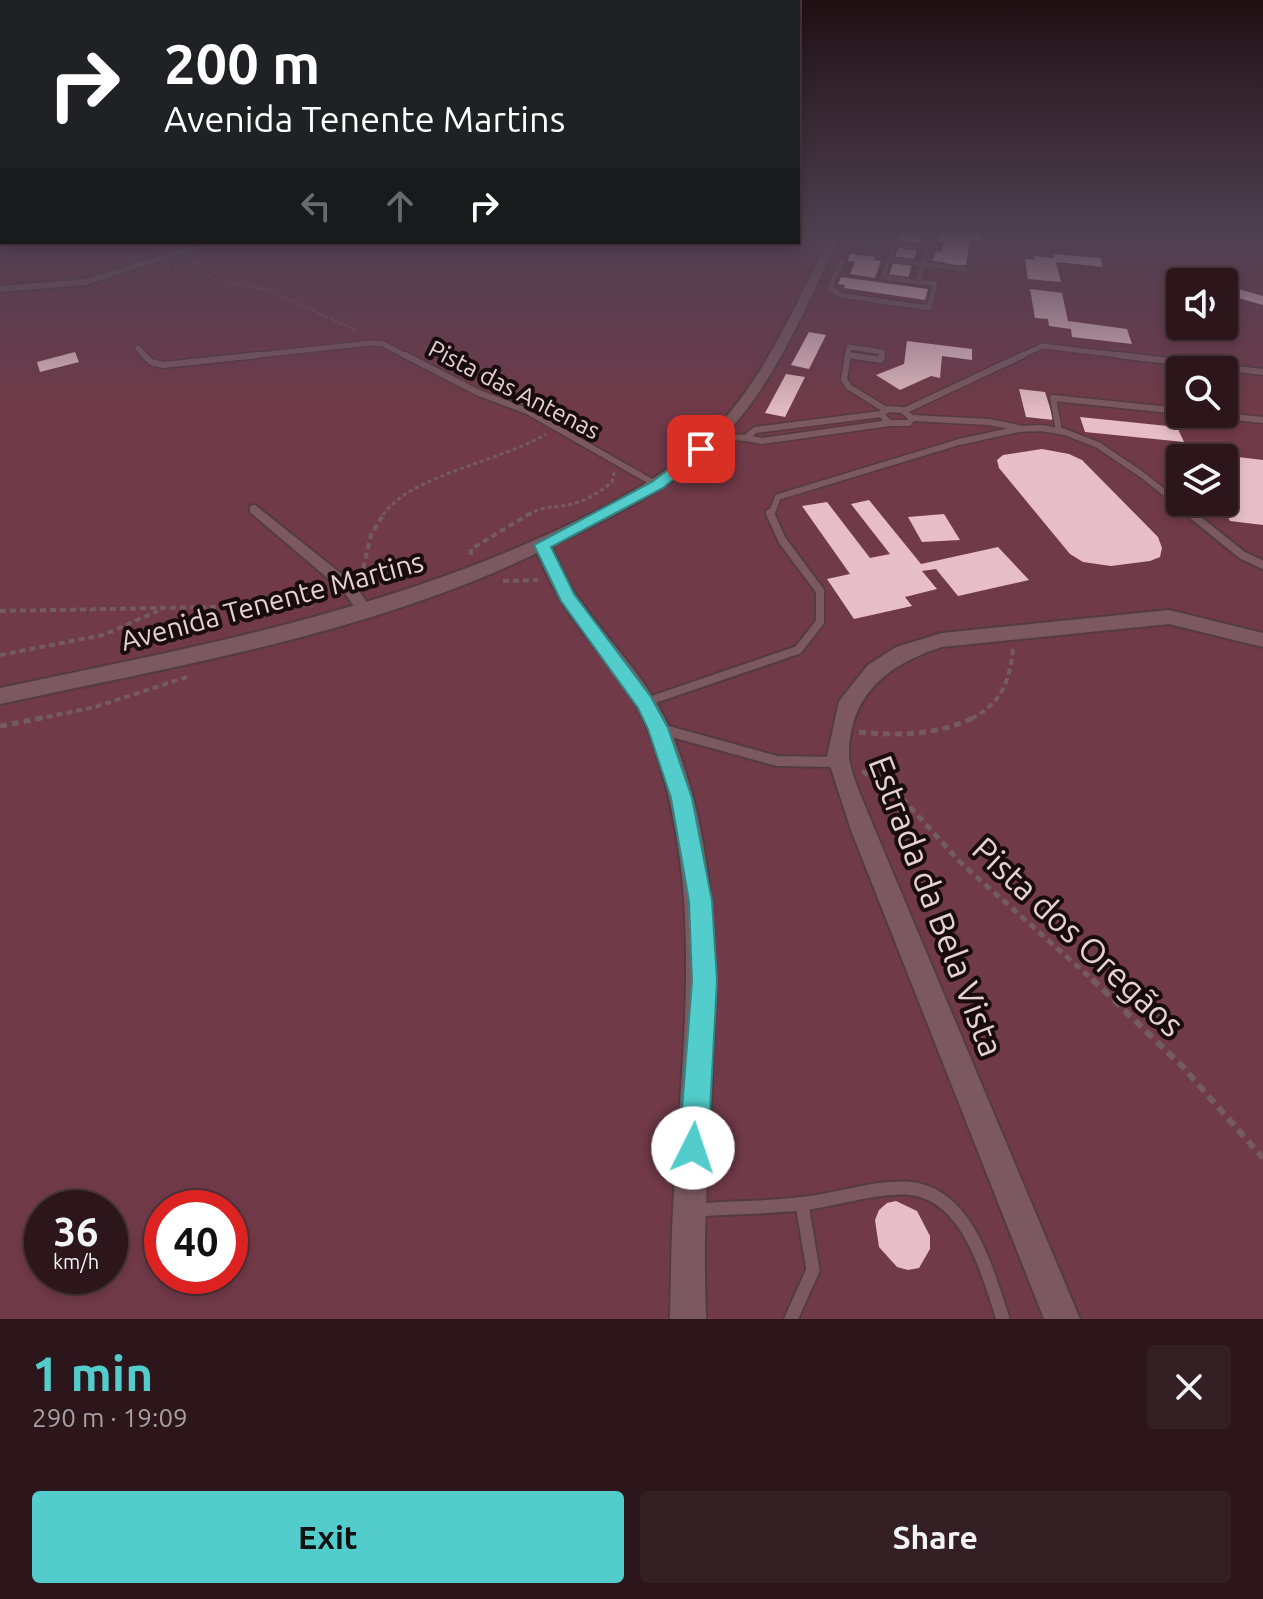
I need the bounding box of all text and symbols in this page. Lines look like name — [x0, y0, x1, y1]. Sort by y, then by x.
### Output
icon: right — [32, 32, 136, 136]
text: 200 m — [164, 32, 320, 95]
text: Avenida Tenente Martins — [164, 98, 565, 139]
icon: left — [294, 184, 338, 228]
icon: ahead — [378, 184, 422, 228]
icon: right — [462, 184, 506, 228]
map controls — [1166, 268, 1238, 516]
button: sound — [1166, 268, 1238, 340]
street label: Pista das Antenas — [424, 335, 604, 444]
button: search — [1166, 356, 1238, 428]
pin — [667, 415, 735, 483]
icon: arrive — [679, 427, 723, 471]
button: layers — [1166, 444, 1238, 516]
street label: Avenida Tenente Martins — [117, 545, 427, 656]
street label: Estrada da Bela Vista — [862, 750, 1012, 1061]
street label: Pista dos Oregãos — [966, 829, 1192, 1044]
position arrow — [651, 1106, 735, 1190]
speed limit sign: 40 — [144, 1190, 248, 1294]
text: 36 — [53, 1209, 99, 1254]
text: km/h — [53, 1250, 99, 1273]
button: close — [1147, 1345, 1231, 1429]
text: 1 min — [32, 1346, 153, 1400]
text: 290 m · 19:09 — [32, 1403, 188, 1432]
button: Exit — [32, 1491, 624, 1583]
button: Share — [640, 1491, 1231, 1583]

